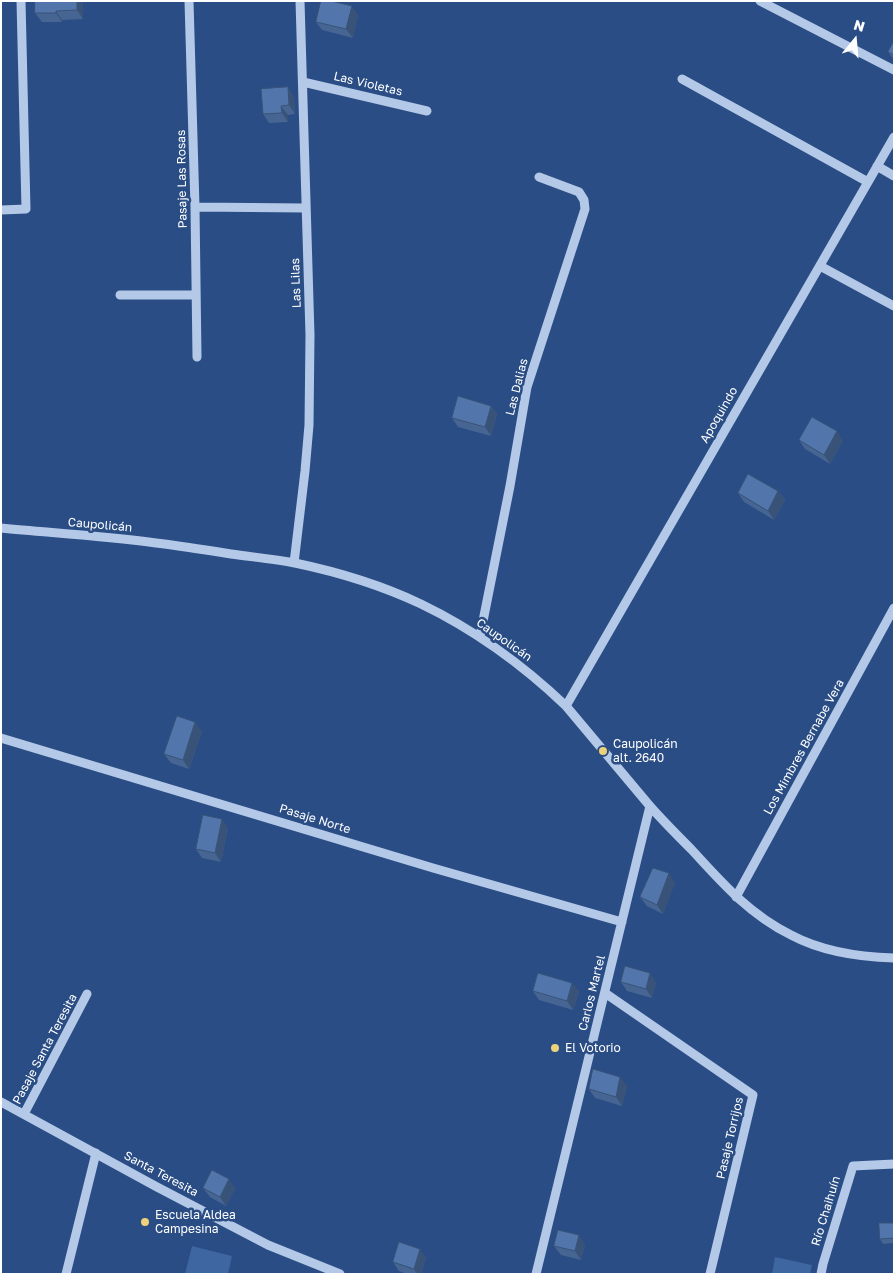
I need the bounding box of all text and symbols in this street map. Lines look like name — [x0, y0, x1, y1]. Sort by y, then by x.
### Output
north arrow — [830, 15, 880, 65]
text: N — [852, 15, 867, 35]
street label: Las Violetas — [332, 69, 404, 99]
street label: Pasaje Las Rosas — [174, 130, 190, 228]
street label: Las Lilas — [288, 258, 304, 308]
street label: Las Dalias — [503, 357, 531, 417]
street label: Apoquindo — [697, 384, 741, 446]
street label: Caupolicán — [67, 515, 133, 535]
street label: Caupolicán — [473, 616, 535, 664]
street label: Los Mimbres Bernabe Vera — [761, 677, 847, 817]
place label: Caupolicán alt. 2640 — [613, 737, 678, 765]
marker: Caupolicán alt. 2640 — [597, 745, 609, 757]
street label: Pasaje Norte — [278, 801, 352, 837]
street label: Carlos Martel — [576, 954, 608, 1032]
street label: Pasaje Santa Teresita — [10, 991, 80, 1107]
place label: El Votorio — [565, 1041, 621, 1055]
marker: El Votorio — [549, 1042, 561, 1054]
street label: Pasaje Torrijos — [714, 1096, 746, 1180]
street label: Santa Teresita — [121, 1148, 201, 1200]
street label: Río Chaihuín — [809, 1174, 843, 1248]
place label: Escuela Aldea Campesina — [155, 1208, 236, 1236]
marker: Escuela Aldea Campesina — [139, 1216, 151, 1228]

